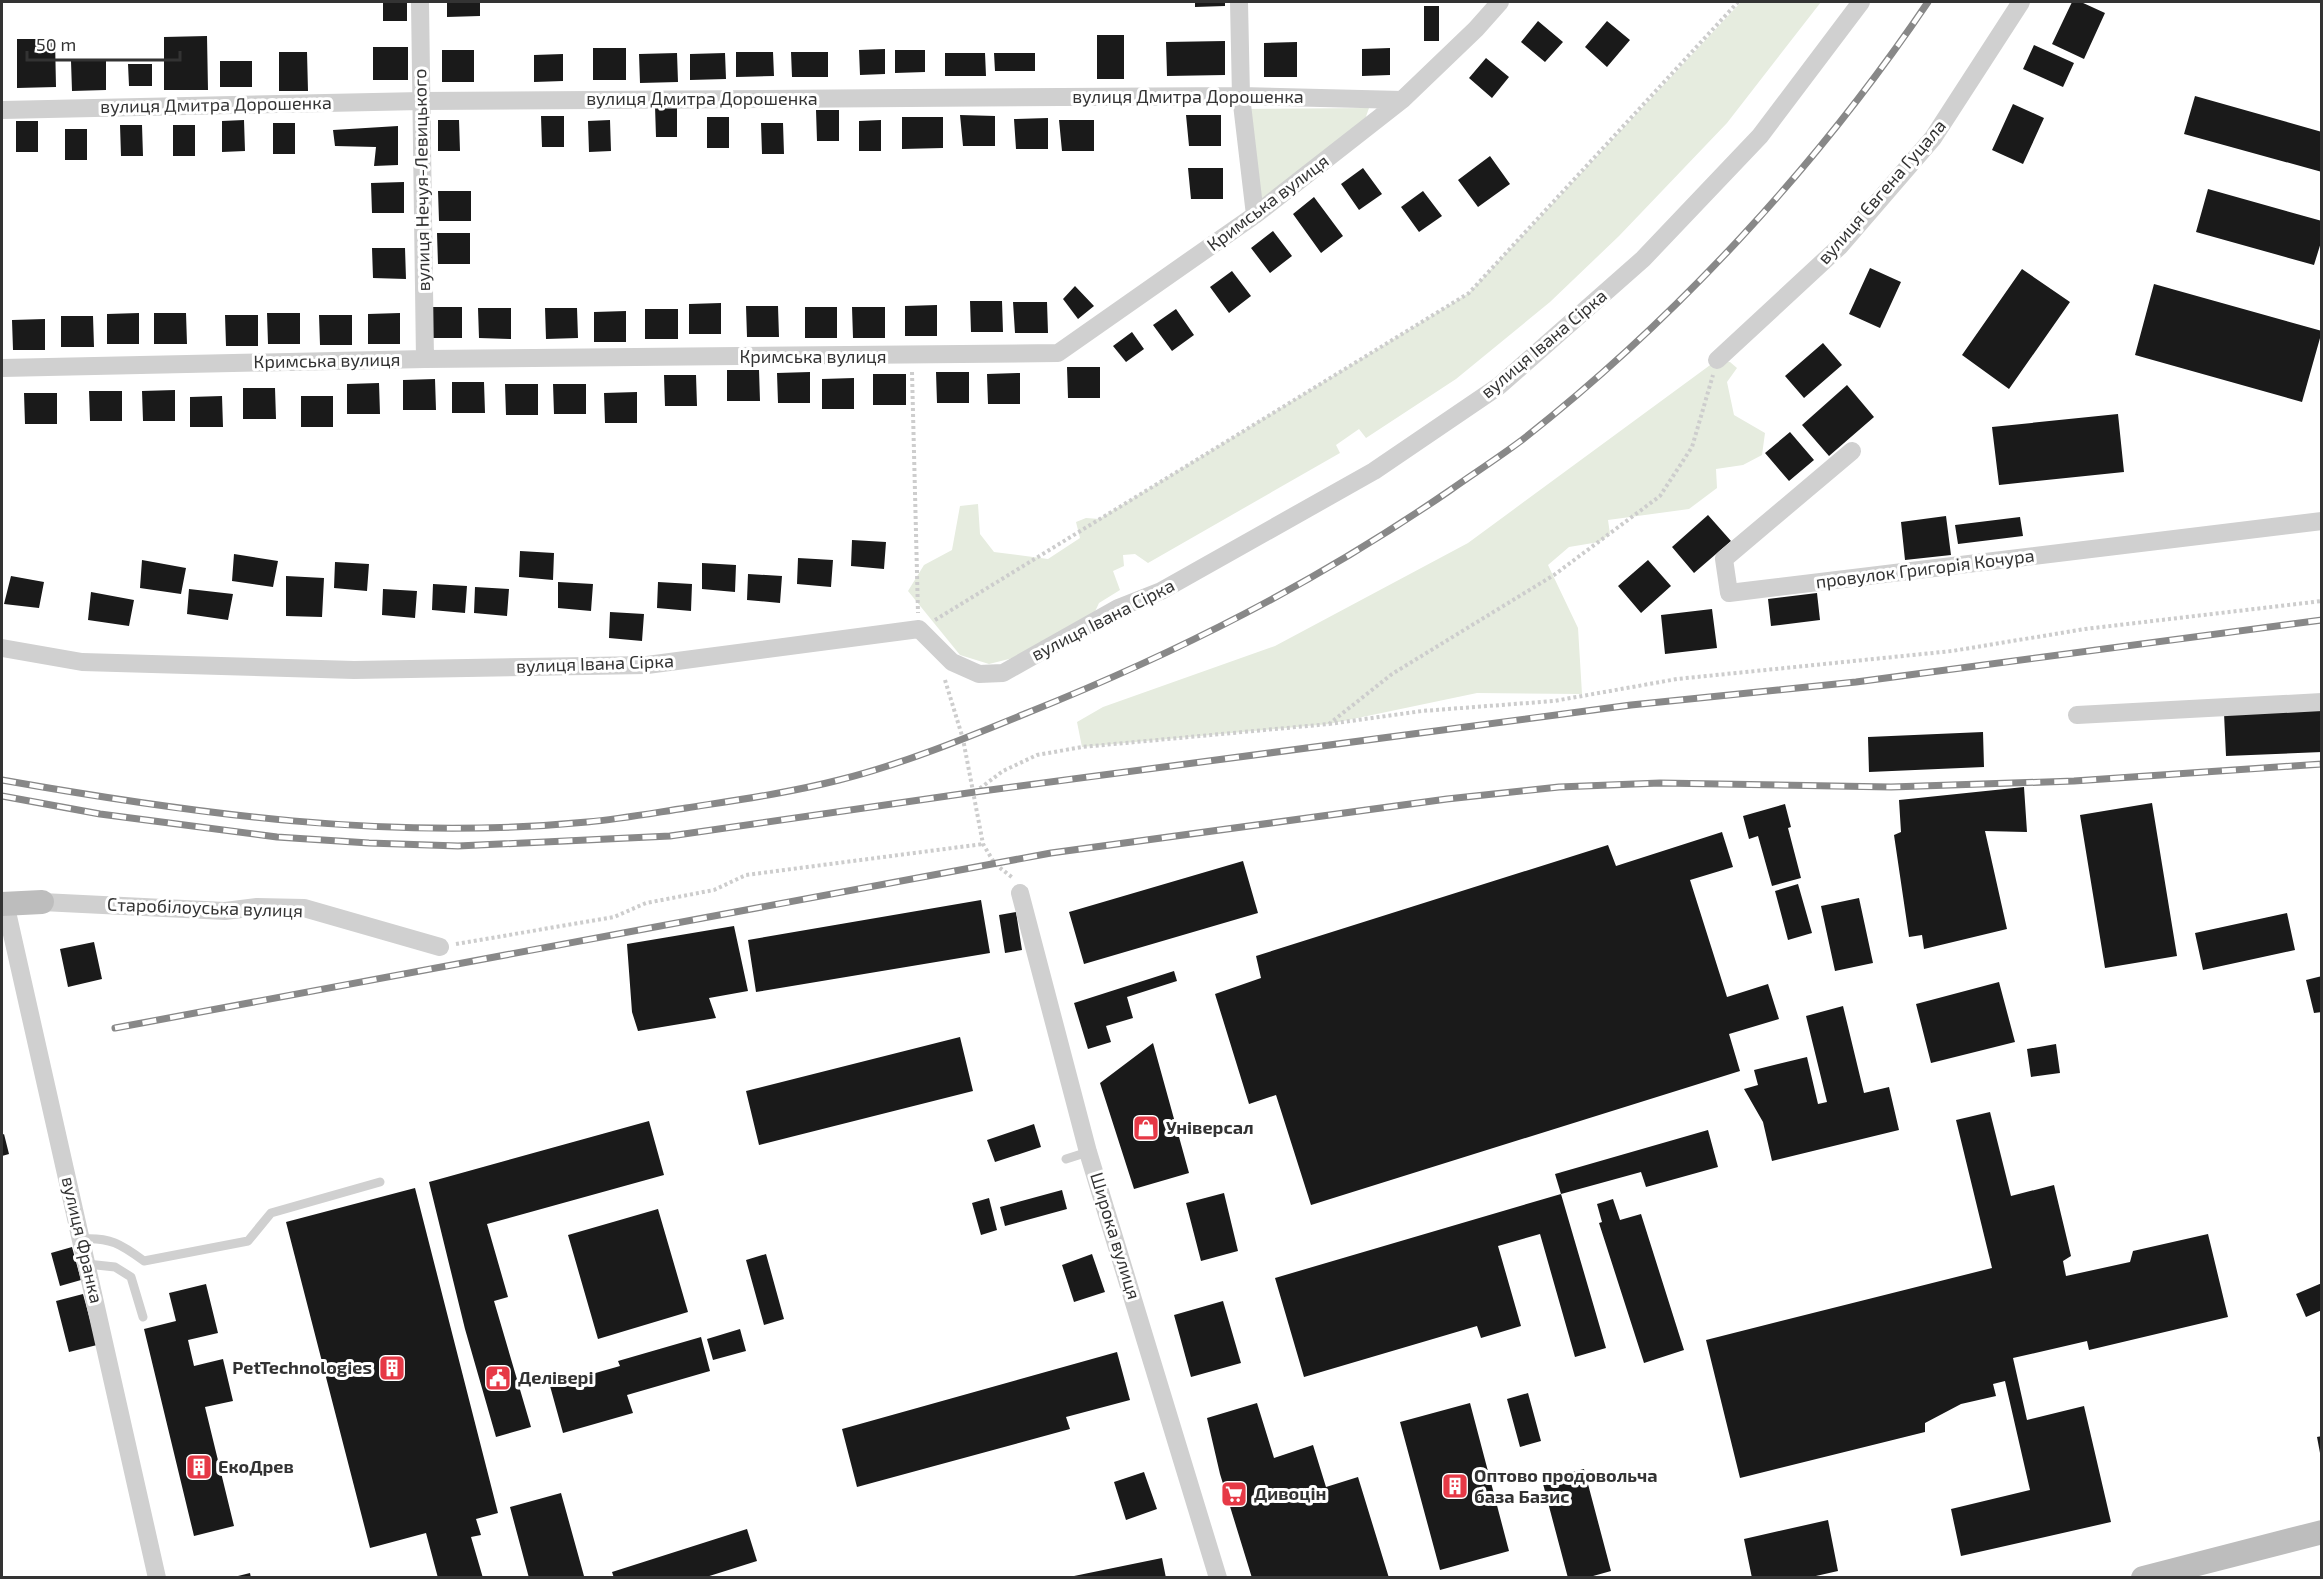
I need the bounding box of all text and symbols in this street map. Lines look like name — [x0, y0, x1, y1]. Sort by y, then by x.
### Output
scale bar — [27, 24, 180, 62]
text: 50 m — [36, 33, 76, 55]
street label: вулиця Нечуя-Левицького — [408, 68, 434, 292]
street label: вулиця Дмитра Дорошенка — [1072, 85, 1304, 107]
street label: вулиця Дмитра Дорошенка — [586, 87, 818, 109]
street label: вулиця Дмитра Дорошенка — [100, 91, 332, 117]
street label: вулиця Євгена Гуцала — [1812, 114, 1950, 268]
street label: Кримська вулиця — [1202, 149, 1333, 255]
street label: вулиця Івана Сірка — [1476, 284, 1611, 402]
street label: Кримська вулиця — [740, 345, 887, 367]
street label: Кримська вулиця — [253, 348, 401, 372]
street label: провулок Григорія Кочура — [1814, 544, 2036, 592]
street label: вулиця Івана Сірка — [1027, 573, 1178, 665]
street label: вулиця Івана Сірка — [516, 649, 674, 677]
street label: Старобілоуська вулиця — [107, 893, 303, 921]
shop icon: Універсал — [1131, 1113, 1161, 1143]
place label: Універсал — [1166, 1116, 1254, 1138]
street label: Широка вулиця — [1086, 1170, 1146, 1302]
street label: вулиця Франка — [58, 1174, 108, 1305]
building icon: PetTechnologies — [377, 1353, 407, 1383]
place label: PetTechnologies — [232, 1356, 372, 1378]
public building icon: Делівері — [483, 1363, 513, 1393]
place label: Делівері — [518, 1366, 594, 1388]
building icon: ЕкоДрев — [184, 1452, 214, 1482]
place label: ЕкоДрев — [218, 1455, 294, 1477]
place label: Оптово продовольча база Базис — [1474, 1464, 1658, 1507]
building icon: Оптово продовольча база Базис — [1440, 1471, 1470, 1501]
supermarket icon: Дивоцін — [1219, 1479, 1249, 1509]
place label: Дивоцін — [1254, 1482, 1326, 1504]

